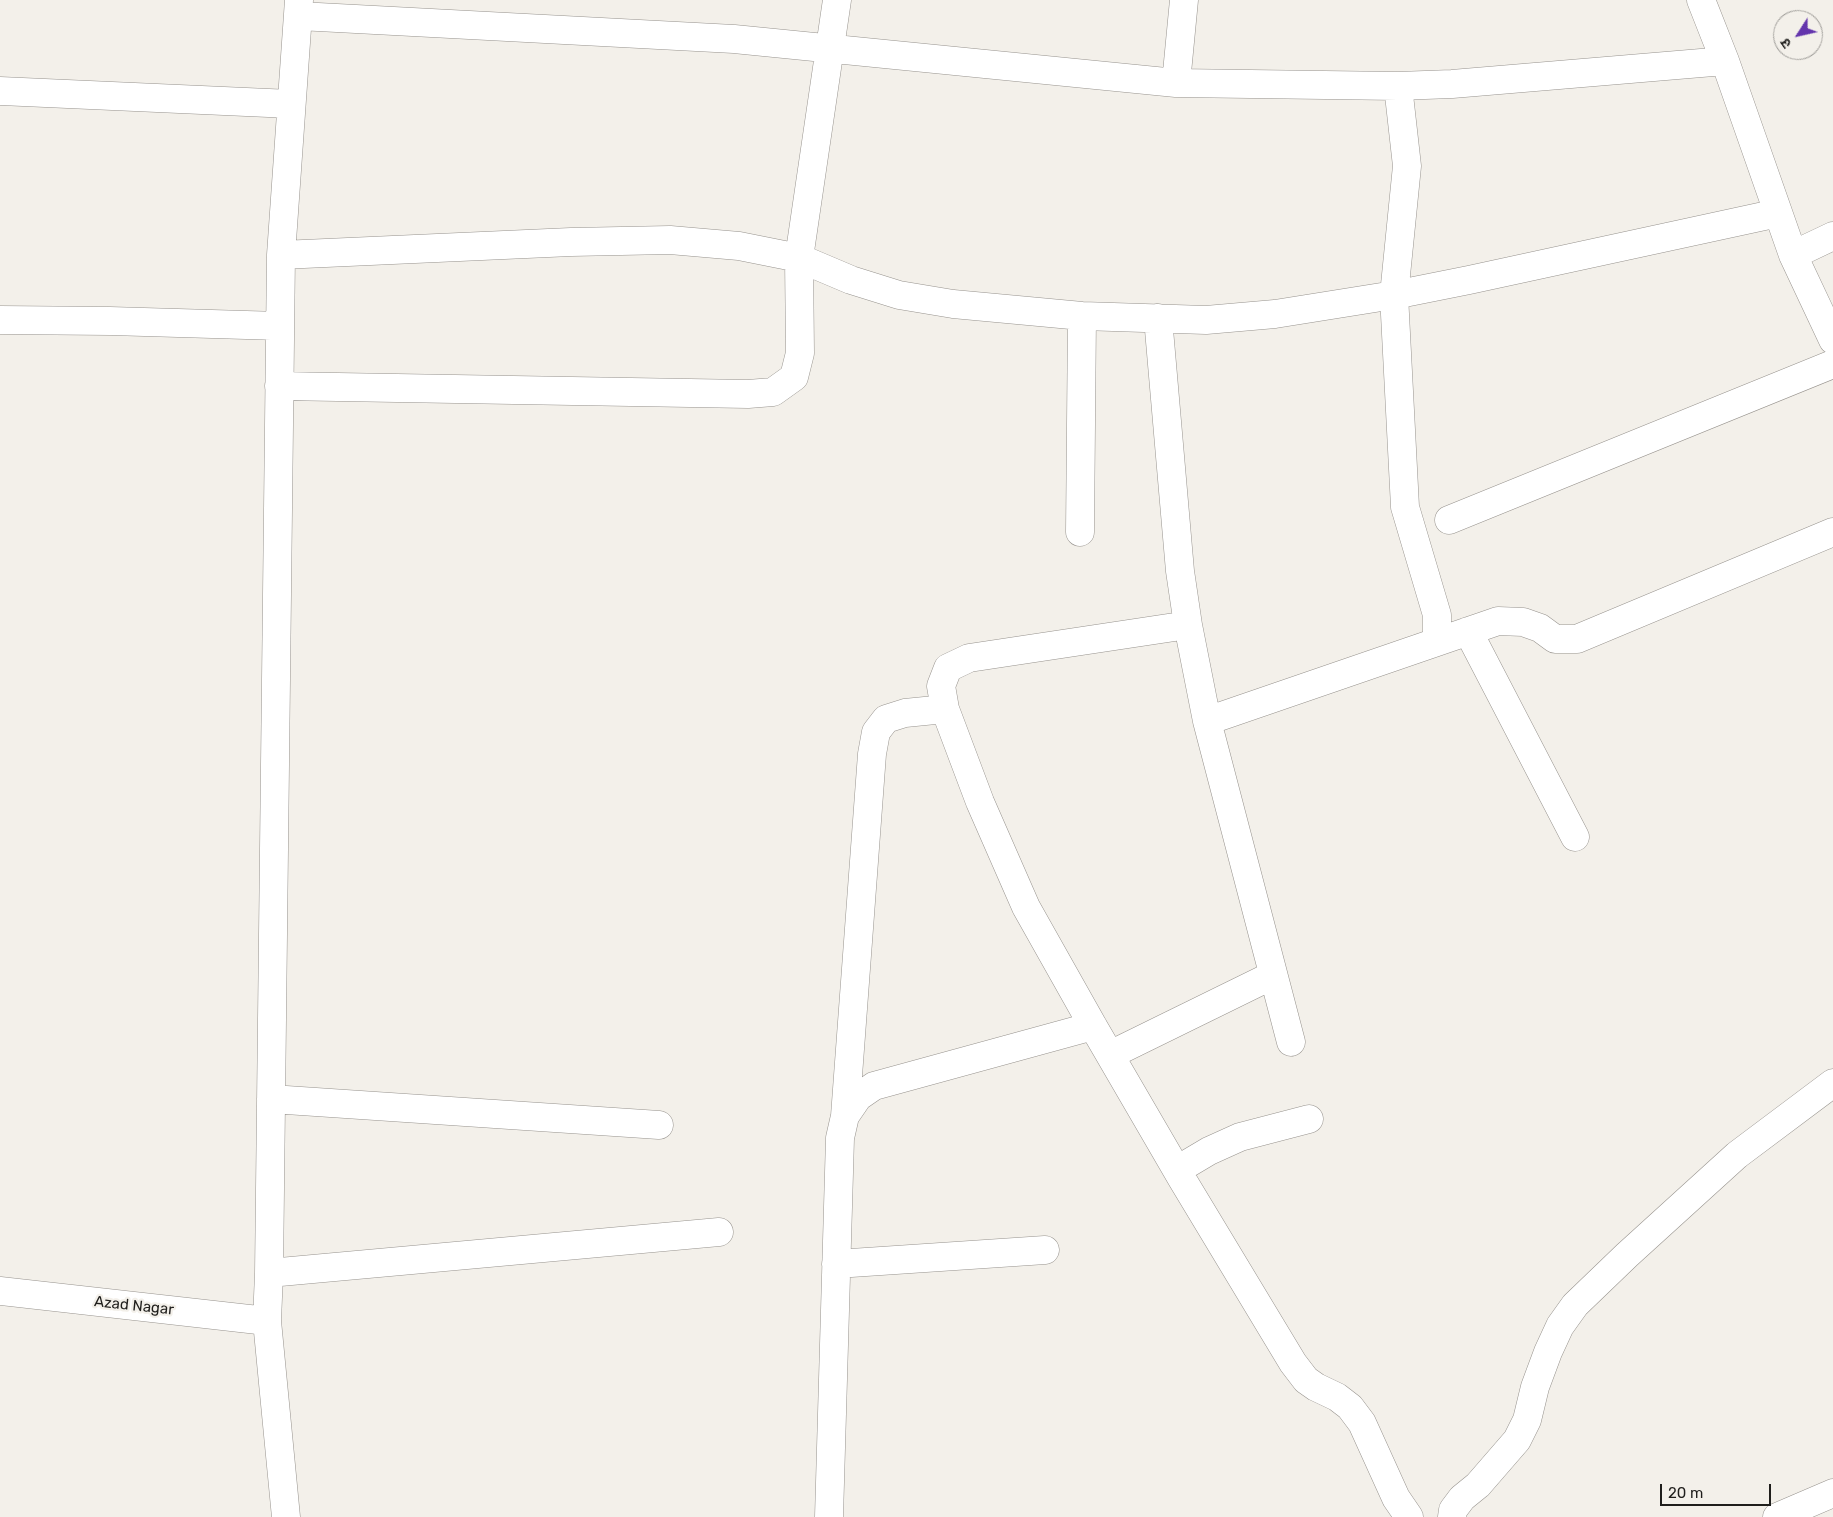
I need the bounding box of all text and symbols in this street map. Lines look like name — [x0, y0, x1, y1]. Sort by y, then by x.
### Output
north arrow — [1773, 10, 1823, 60]
text: उ — [1777, 35, 1795, 52]
street label: Azad Nagar — [93, 1293, 175, 1319]
scale bar — [1663, 1474, 1774, 1506]
text: 20 m — [1668, 1484, 1703, 1502]

